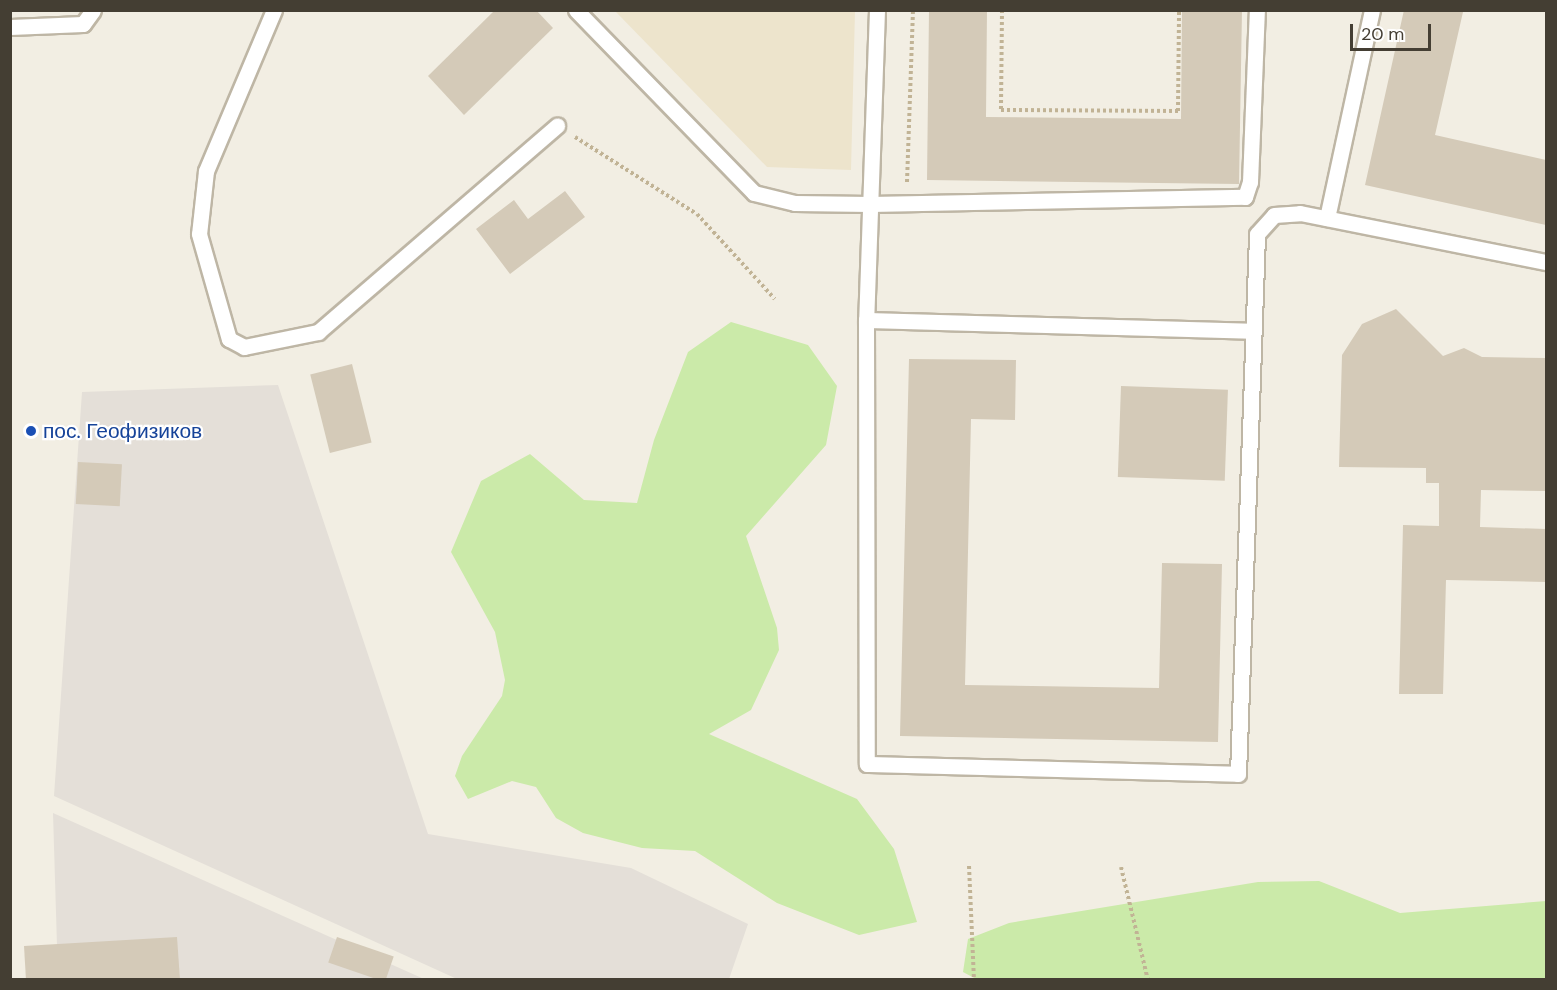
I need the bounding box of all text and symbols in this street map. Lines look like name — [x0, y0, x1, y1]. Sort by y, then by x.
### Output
scale bar — [1353, 12, 1434, 50]
text: 20 m — [1361, 22, 1404, 46]
place label: пос. Геофизиков — [43, 418, 202, 444]
marker: пос. Геофизиков — [24, 424, 38, 438]

